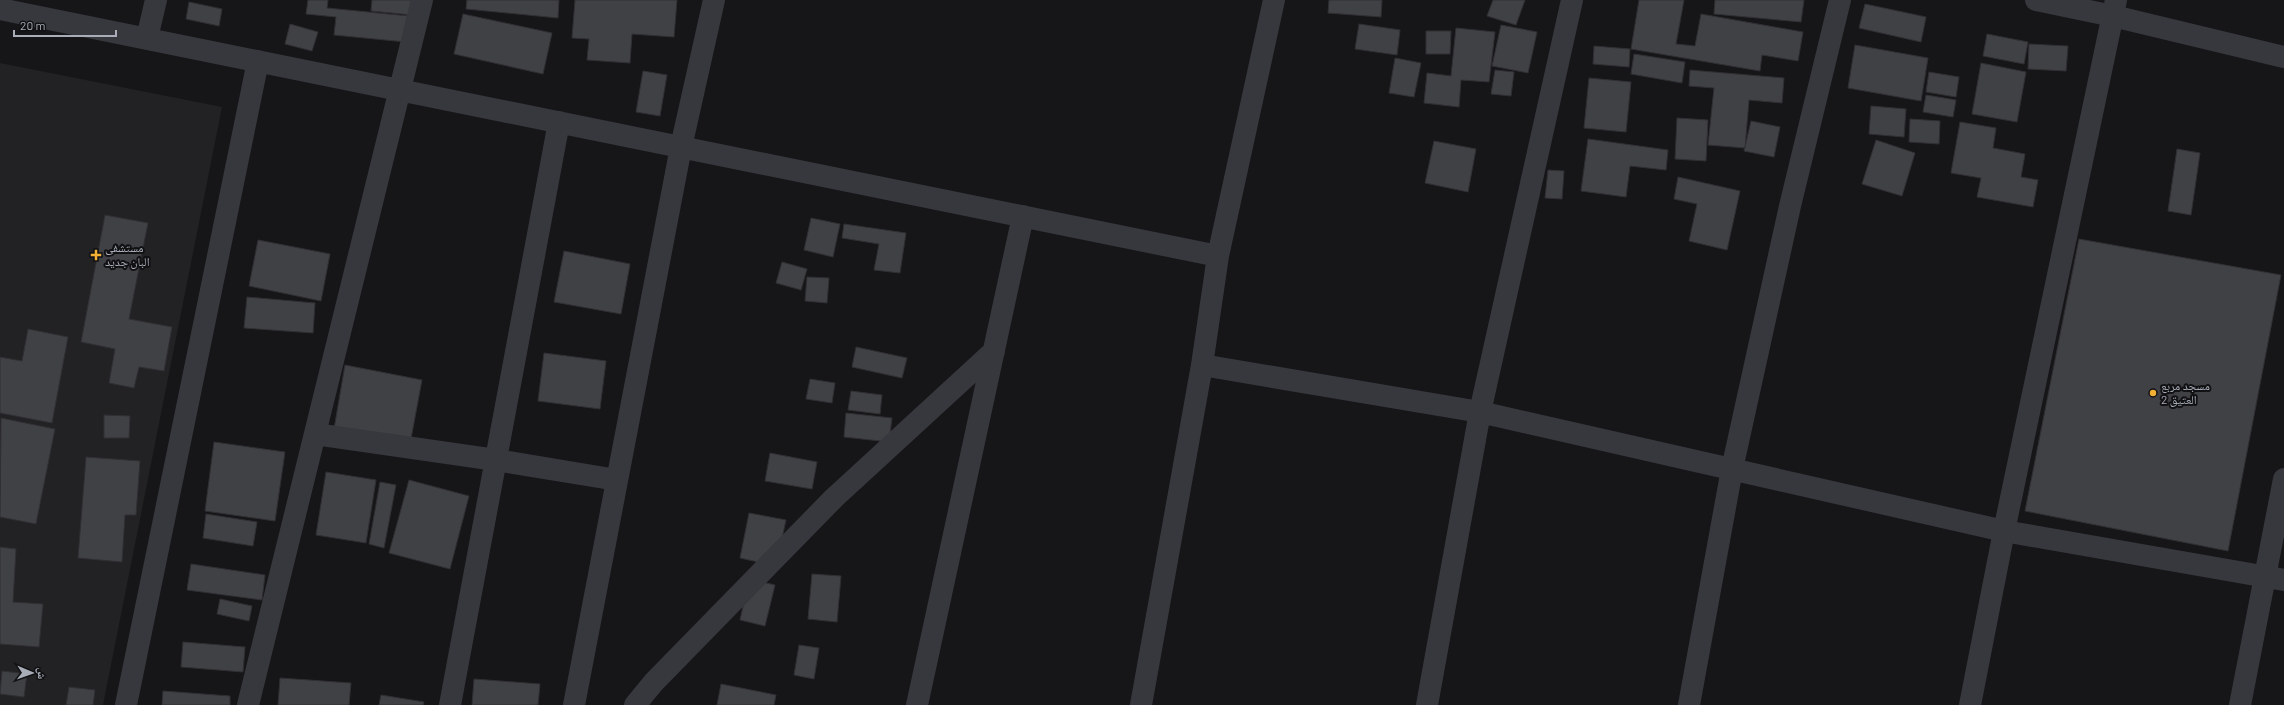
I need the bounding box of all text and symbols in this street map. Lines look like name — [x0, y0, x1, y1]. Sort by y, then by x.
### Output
scale bar — [14, 12, 116, 38]
text: 20 m — [20, 18, 46, 32]
place label: مستشفى البان جديد — [105, 240, 150, 269]
marker: مستشفى البان جديد — [90, 249, 102, 261]
place label: مسجد مربع 2 العتيق — [2161, 378, 2210, 407]
marker: مسجد مربع 2 العتيق — [2148, 388, 2158, 398]
north arrow — [12, 653, 52, 693]
text: ش — [34, 667, 49, 680]

